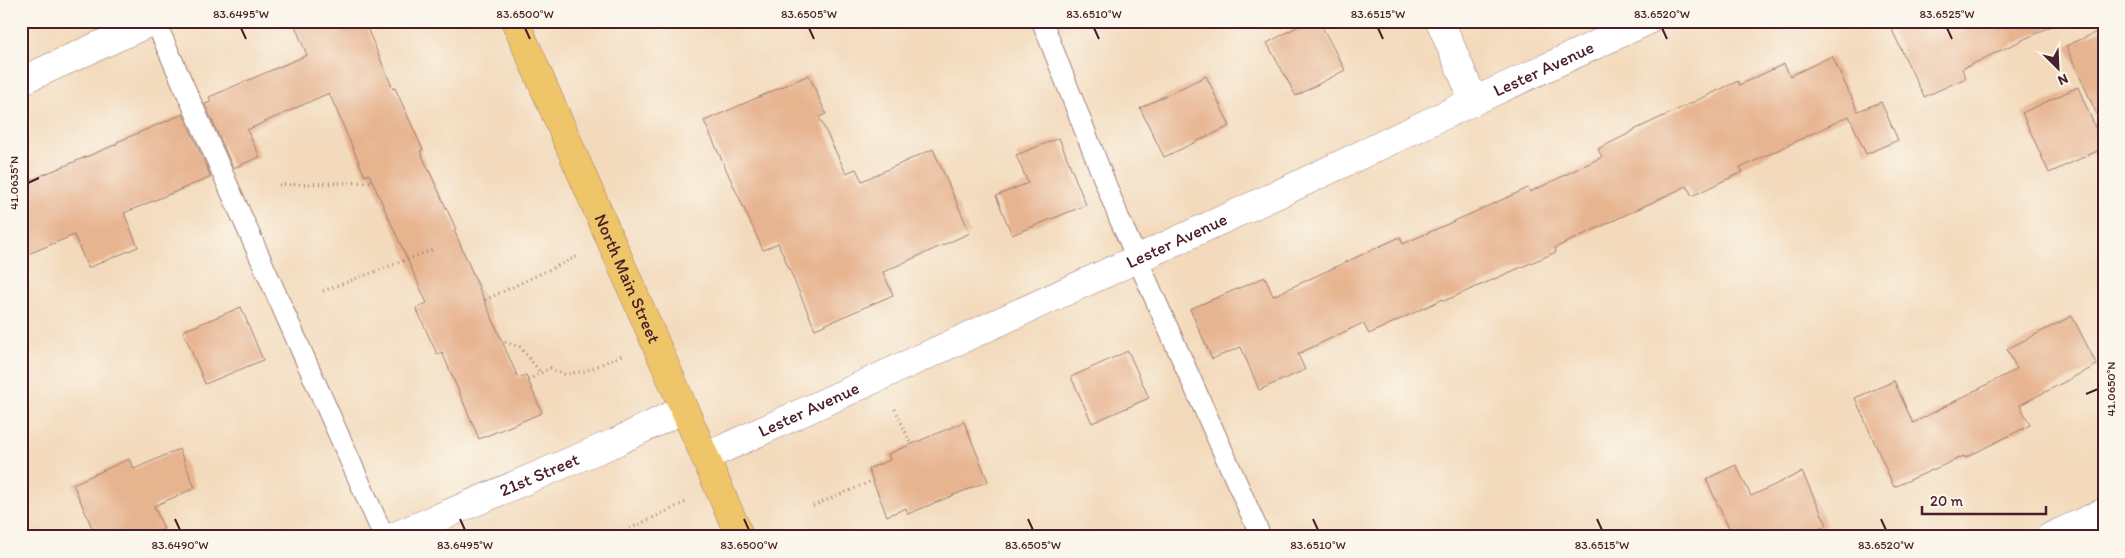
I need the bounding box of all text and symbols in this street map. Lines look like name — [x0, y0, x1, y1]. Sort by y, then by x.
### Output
text: 83.6495°W — [213, 7, 269, 21]
text: 83.6500°W — [496, 7, 554, 21]
text: 83.6505°W — [781, 7, 837, 21]
text: 83.6510°W — [1066, 7, 1122, 21]
text: 83.6515°W — [1351, 7, 1405, 21]
text: 83.6520°W — [1634, 7, 1690, 21]
text: 83.6525°W — [1919, 7, 1975, 21]
street label: Lester Avenue — [1490, 36, 1597, 102]
north arrow — [2032, 42, 2082, 92]
text: N — [2055, 70, 2071, 89]
text: 41.0635°N — [7, 156, 21, 210]
street label: Lester Avenue — [1123, 208, 1231, 273]
street label: North Main Street — [589, 210, 665, 347]
text: 41.0650°N — [2104, 362, 2118, 416]
street label: Lester Avenue — [755, 377, 863, 442]
street label: 21st Street — [496, 448, 583, 501]
scale bar — [1922, 483, 2046, 515]
text: 20 m — [1930, 492, 1964, 510]
text: 83.6490°W — [151, 538, 209, 552]
text: 83.6495°W — [437, 538, 493, 552]
text: 83.6500°W — [720, 538, 778, 552]
text: 83.6505°W — [1005, 538, 1061, 552]
text: 83.6510°W — [1290, 538, 1346, 552]
text: 83.6515°W — [1575, 538, 1629, 552]
text: 83.6520°W — [1858, 538, 1914, 552]

